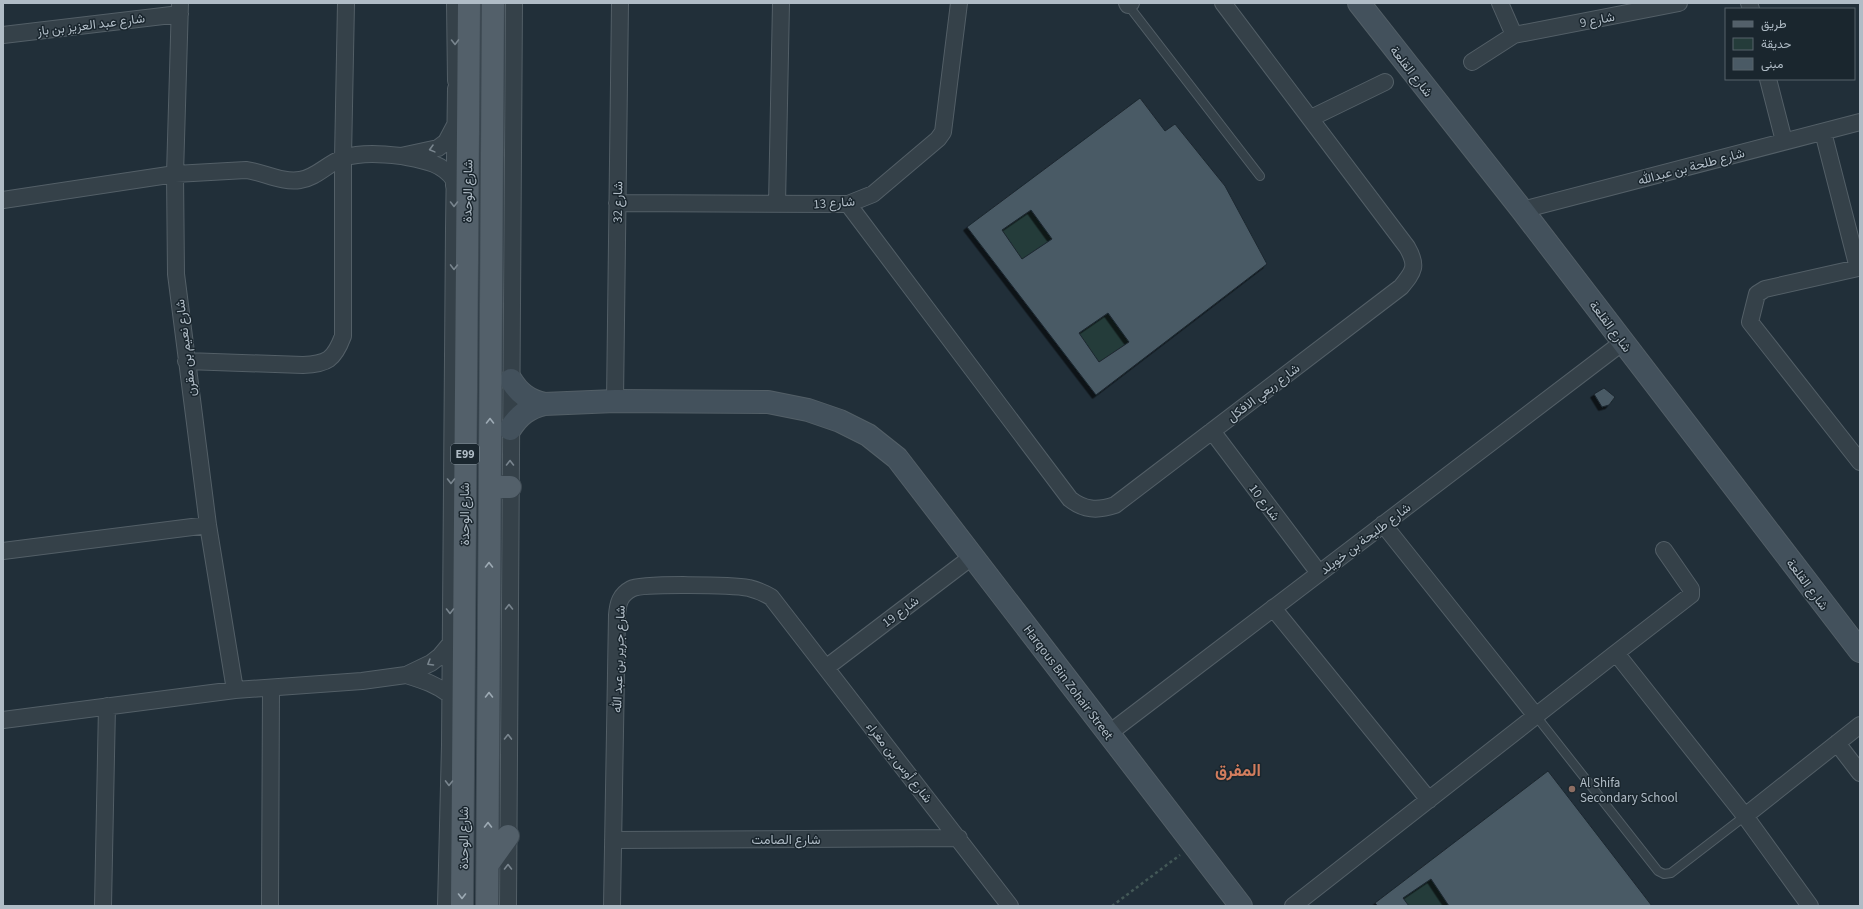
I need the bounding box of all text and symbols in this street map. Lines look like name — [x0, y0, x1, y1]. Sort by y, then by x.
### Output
street label: شارع 9 — [1578, 8, 1616, 32]
legend — [1725, 8, 1855, 80]
street label: شارع عبد العزيز بن باز — [35, 9, 146, 41]
text: طريق — [1761, 16, 1787, 33]
text: حديقة — [1761, 36, 1791, 53]
one-way arrow — [451, 39, 459, 45]
street label: شارع القلعة — [1386, 42, 1437, 101]
text: مبنى — [1761, 56, 1783, 73]
one-way arrow — [429, 144, 436, 153]
street label: شارع طلحة بن عبدالله — [1636, 144, 1747, 190]
street label: شارع الوحدة — [458, 159, 478, 223]
street label: شارع 32 — [609, 181, 627, 223]
street label: شارع 13 — [813, 193, 855, 213]
one-way arrow — [450, 201, 458, 207]
one-way arrow — [450, 264, 458, 270]
street label: شارع القلعة — [1585, 297, 1636, 356]
street label: شارع نعيم بن مقرن — [171, 298, 201, 398]
street label: شارع ربعي الافكل — [1223, 359, 1304, 427]
one-way arrow — [486, 418, 494, 424]
road number: E99 — [451, 444, 479, 464]
one-way arrow — [506, 460, 514, 466]
one-way arrow — [447, 478, 455, 484]
street label: شارع 10 — [1244, 481, 1284, 525]
street label: شارع الوحدة — [456, 483, 474, 545]
street label: شارع طليحة بن خويلد — [1316, 499, 1415, 579]
street label: شارع القلعة — [1782, 555, 1833, 614]
one-way arrow — [485, 562, 493, 568]
street label: شارع 19 — [879, 592, 923, 632]
one-way arrow — [505, 604, 513, 610]
street label: شارع جرير بن عبد الله — [608, 605, 630, 713]
one-way arrow — [446, 608, 454, 614]
street label: Harqous Bin Zohair Street — [1019, 621, 1118, 744]
one-way arrow — [427, 658, 434, 665]
one-way arrow — [485, 692, 493, 698]
street label: شارع أوس بن مغراء — [862, 718, 937, 807]
one-way arrow — [504, 734, 513, 740]
district label: المفرق — [1215, 759, 1261, 783]
place label: Al Shifa Secondary School — [1580, 774, 1678, 807]
one-way arrow — [445, 780, 453, 786]
marker: Al Shifa Secondary School — [1567, 784, 1577, 794]
street label: شارع الوحدة — [455, 807, 473, 869]
one-way arrow — [484, 822, 492, 828]
street label: شارع الصامت — [751, 831, 821, 849]
one-way arrow — [504, 864, 512, 870]
one-way arrow — [458, 893, 466, 899]

